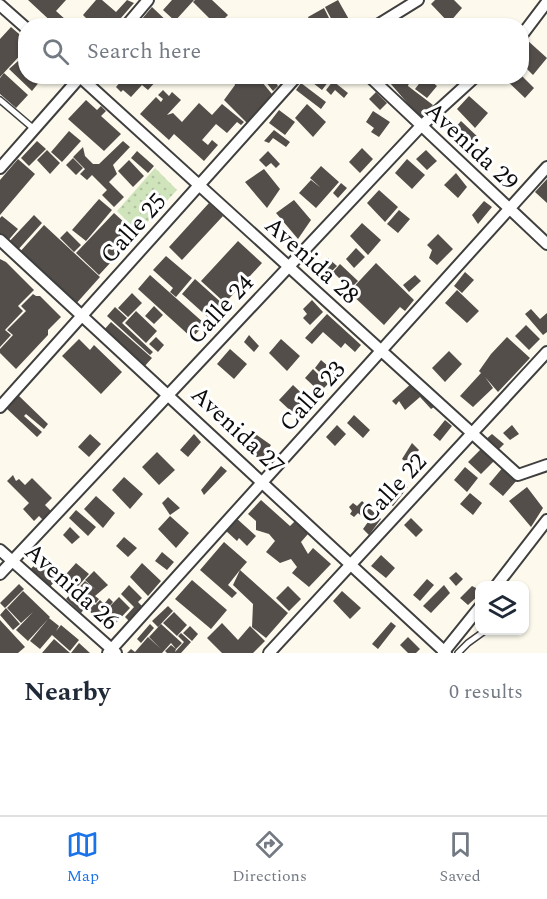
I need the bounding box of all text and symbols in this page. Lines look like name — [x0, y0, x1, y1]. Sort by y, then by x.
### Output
search box — [18, 18, 529, 84]
icon: search — [39, 35, 72, 68]
text: Search here — [87, 35, 201, 68]
street label: Avenida 29 — [416, 94, 526, 200]
street label: Calle 25 — [92, 185, 175, 272]
street label: Avenida 28 — [256, 208, 367, 313]
street label: Calle 24 — [179, 266, 263, 353]
street label: Calle 23 — [271, 353, 354, 440]
street label: Avenida 27 — [182, 378, 292, 484]
street label: Calle 22 — [352, 445, 436, 532]
street label: Avenida 26 — [16, 534, 127, 639]
map controls — [475, 581, 529, 635]
button: layers — [475, 581, 529, 635]
text: Nearby — [24, 672, 110, 712]
text: 0 results — [449, 677, 523, 707]
tab: Map — [66, 828, 99, 888]
tab: Directions — [232, 828, 307, 888]
tab: Saved — [440, 828, 481, 888]

